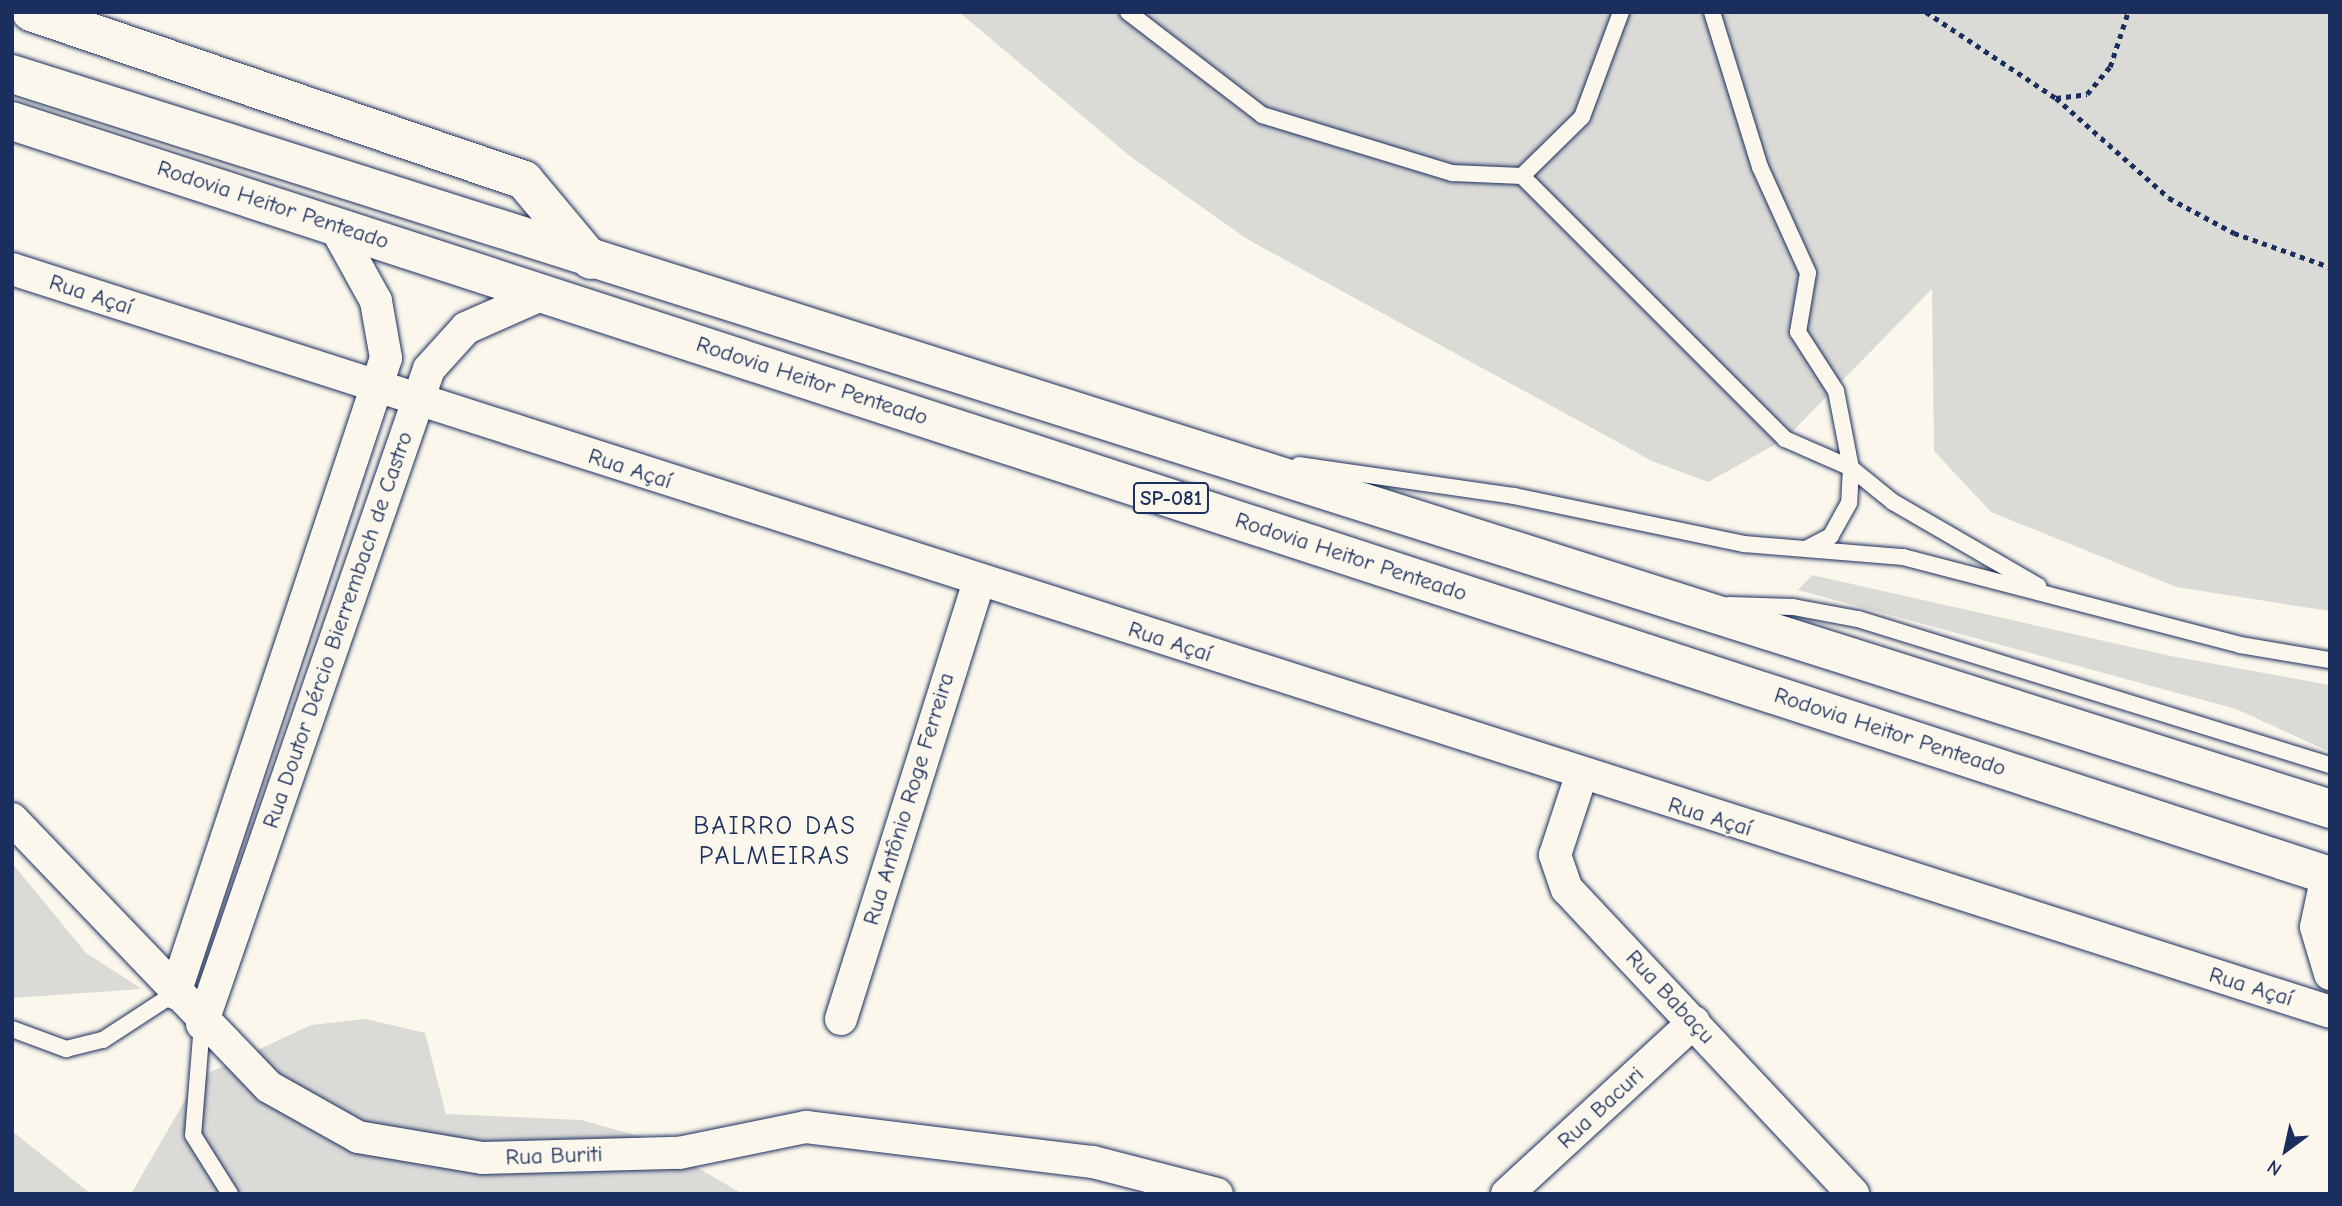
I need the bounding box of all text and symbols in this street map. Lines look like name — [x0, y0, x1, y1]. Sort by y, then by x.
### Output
street label: Rodovia Heitor Penteado — [154, 154, 392, 256]
street label: Rua Açaí — [46, 268, 136, 322]
street label: Rodovia Heitor Penteado — [693, 330, 931, 432]
street label: Rua Doutor Dércio Bierrembach de Castro — [257, 428, 419, 832]
street label: Rua Açaí — [585, 442, 675, 496]
road number: SP-081 — [1132, 480, 1210, 516]
street label: Rodovia Heitor Penteado — [1232, 506, 1470, 608]
street label: Rua Açaí — [1125, 615, 1215, 669]
street label: Rua Antônio Roge Ferreira — [857, 669, 961, 929]
street label: Rodovia Heitor Penteado — [1771, 681, 2009, 783]
street label: Rua Açaí — [1665, 791, 1755, 843]
district label: BAIRRO DAS PALMEIRAS — [694, 811, 856, 872]
street label: Rua Babaçu — [1620, 944, 1720, 1050]
street label: Rua Açaí — [2206, 961, 2296, 1013]
street label: Rua Bacuri — [1552, 1061, 1650, 1155]
north arrow — [2251, 1115, 2321, 1185]
street label: Rua Buriti — [505, 1141, 603, 1171]
text: N — [2263, 1155, 2286, 1180]

